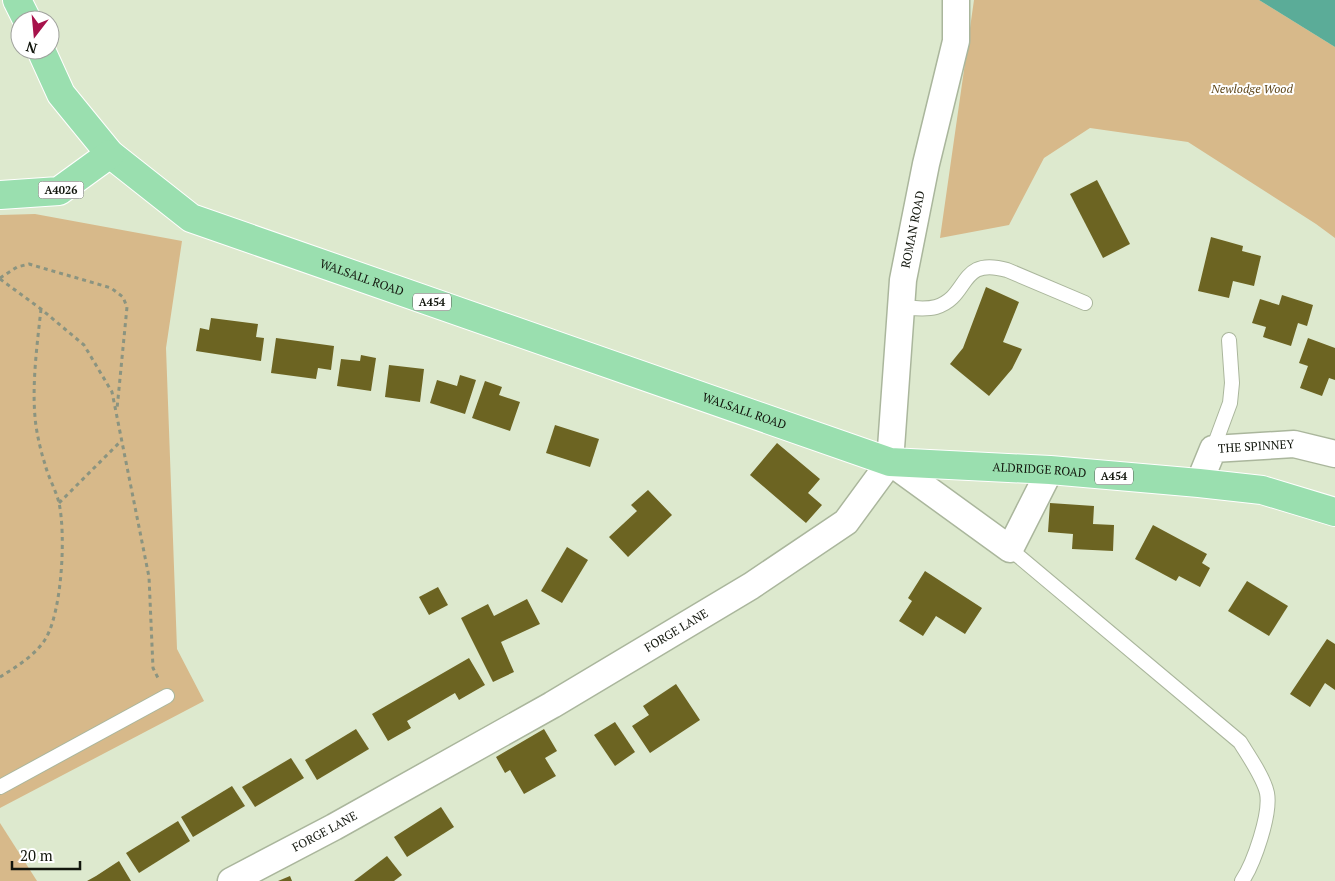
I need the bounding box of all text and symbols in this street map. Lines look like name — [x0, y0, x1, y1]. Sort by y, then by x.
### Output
north arrow — [10, 10, 60, 60]
text: N — [23, 37, 39, 59]
park label: Newlodge Wood — [1210, 81, 1293, 96]
road number: A4026 — [38, 182, 84, 198]
street label: ROMAN ROAD — [898, 189, 928, 269]
street label: WALSALL ROAD — [318, 256, 406, 299]
road number: A454 — [413, 294, 451, 310]
street label: WALSALL ROAD — [700, 389, 788, 432]
street label: THE SPINNEY — [1218, 436, 1295, 456]
street label: ALDRIDGE ROAD — [992, 459, 1087, 480]
road number: A454 — [1095, 468, 1133, 484]
street label: FORGE LANE — [642, 605, 711, 655]
street label: FORGE LANE — [290, 808, 360, 855]
scale bar — [12, 838, 80, 870]
text: 20 m — [20, 845, 53, 865]

